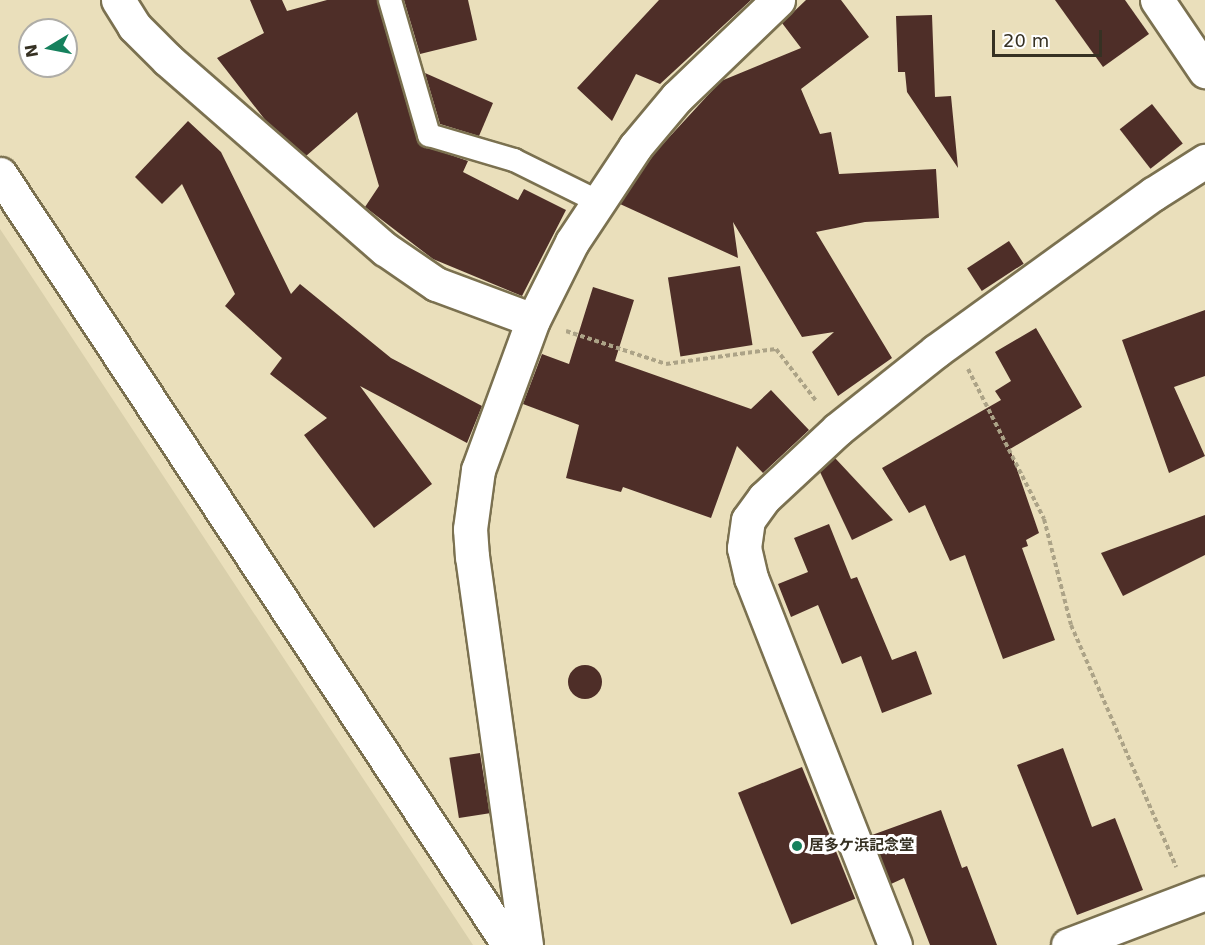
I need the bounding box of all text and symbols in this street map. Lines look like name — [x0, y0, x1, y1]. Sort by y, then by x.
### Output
north arrow — [18, 18, 78, 78]
scale bar — [995, 18, 1104, 56]
text: 20 m — [1003, 30, 1049, 51]
text: N — [21, 43, 42, 59]
place label: 居多ケ浜記念堂 — [809, 837, 914, 855]
marker: 居多ケ浜記念堂 — [790, 839, 804, 853]

